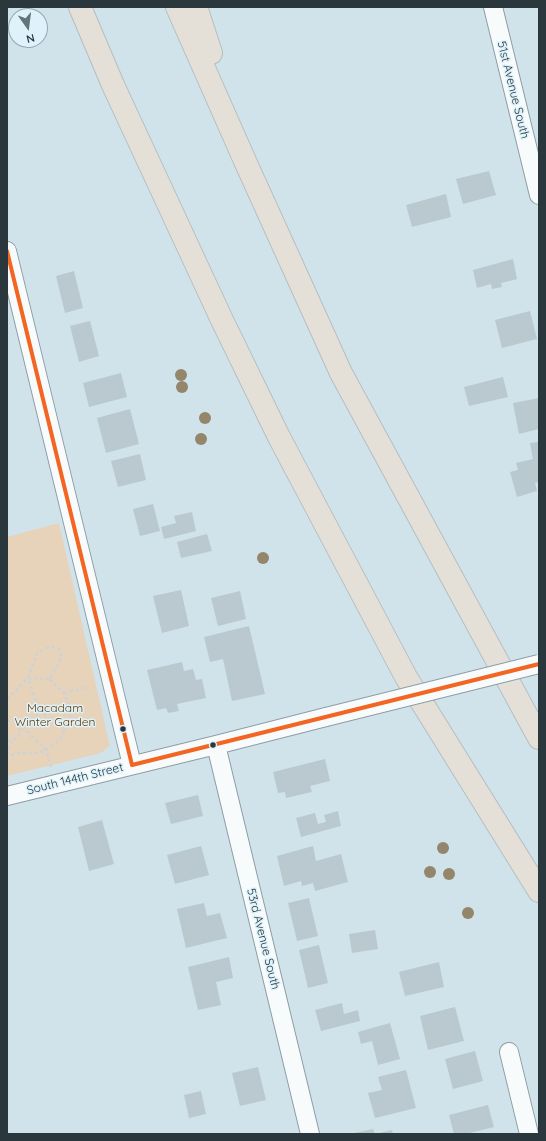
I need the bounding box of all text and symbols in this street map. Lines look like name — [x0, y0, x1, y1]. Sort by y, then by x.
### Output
north arrow — [8, 8, 48, 48]
text: N — [25, 31, 36, 46]
street label: 51st Avenue South — [494, 40, 532, 140]
park label: Macadam Winter Garden — [15, 701, 95, 729]
unlabelled marker — [118, 724, 128, 734]
unlabelled marker — [208, 740, 218, 750]
street label: South 144th Street — [25, 760, 125, 798]
street label: 53rd Avenue South — [243, 887, 283, 991]

